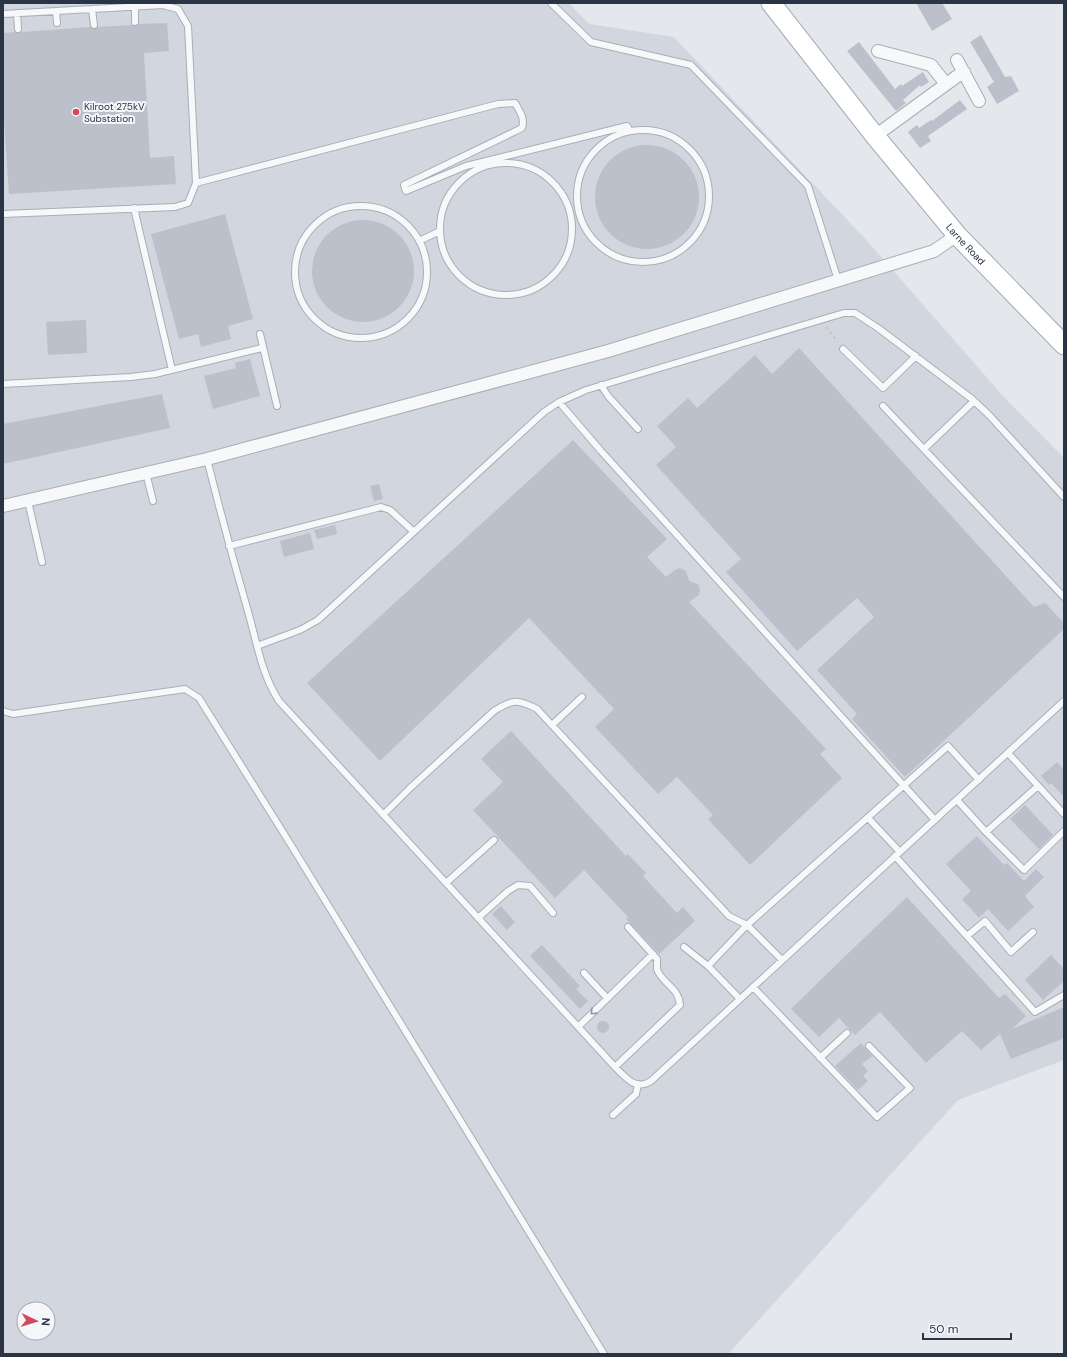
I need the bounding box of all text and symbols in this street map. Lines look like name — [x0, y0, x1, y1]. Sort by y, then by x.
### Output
place label: Kilroot 275kV Substation — [84, 100, 145, 125]
marker: Kilroot 275kV Substation — [71, 107, 81, 117]
street label: Larne Road — [943, 221, 988, 268]
one-way arrow — [590, 1008, 598, 1015]
north arrow — [16, 1301, 56, 1341]
scale bar — [923, 1315, 1011, 1341]
text: N — [39, 1317, 53, 1326]
text: 50 m — [929, 1321, 958, 1337]

